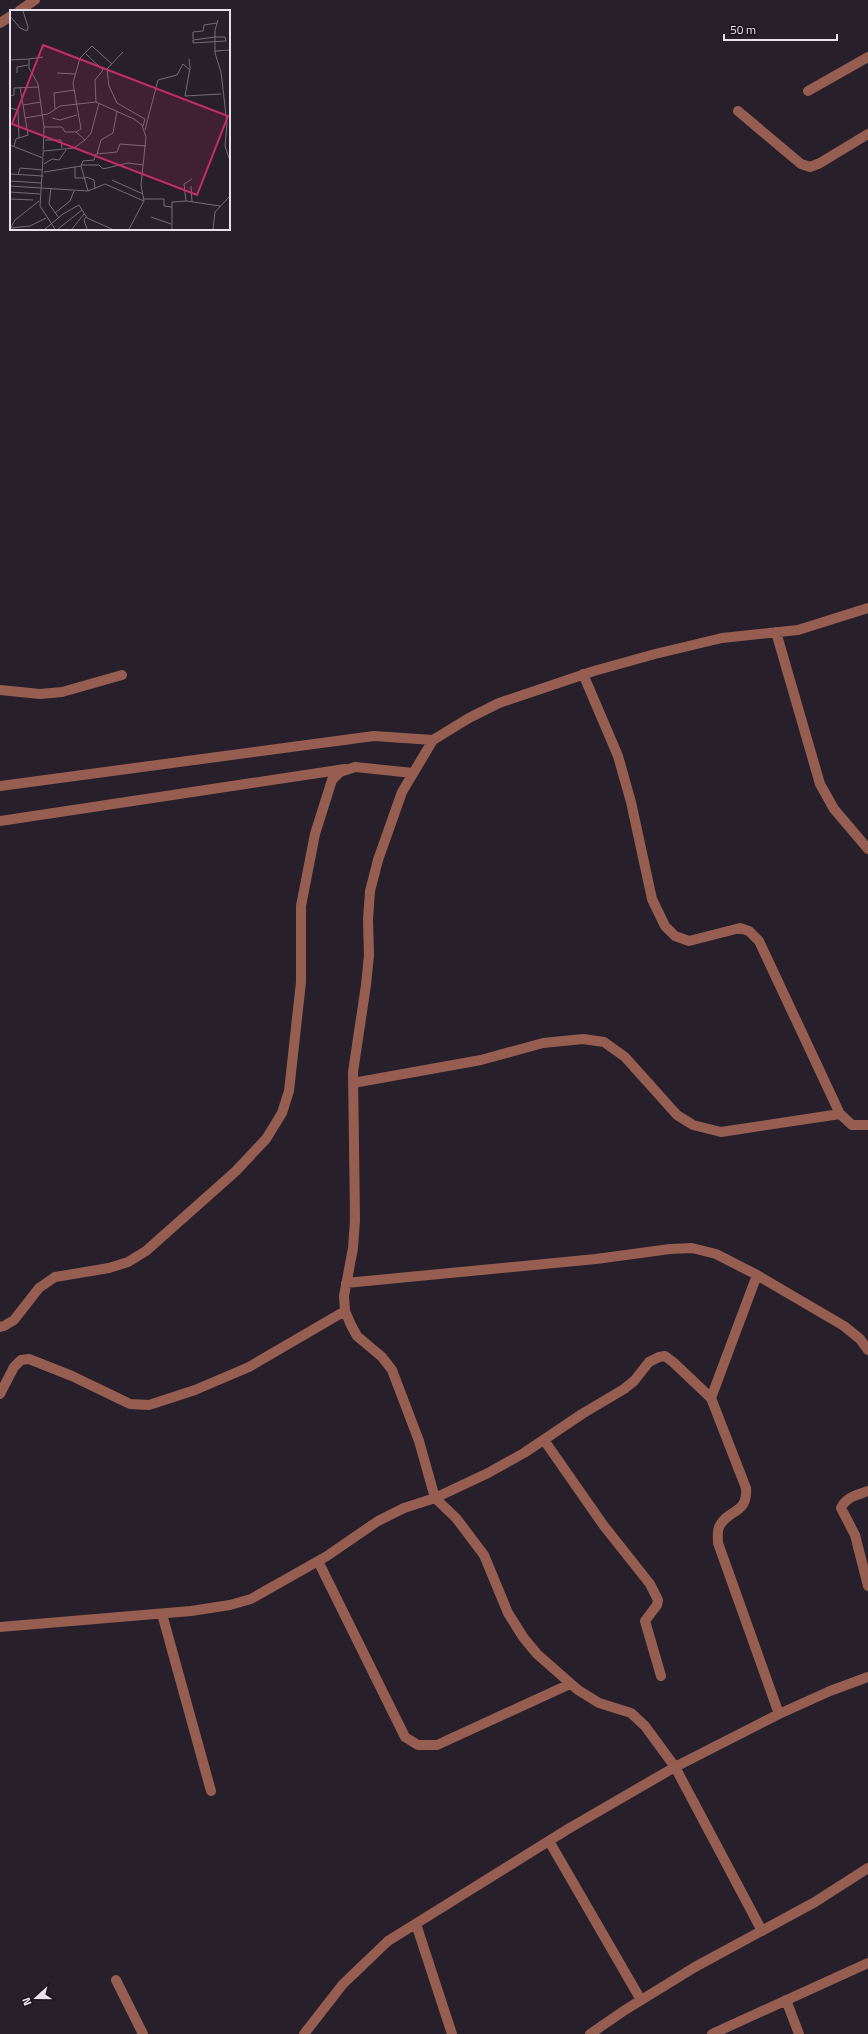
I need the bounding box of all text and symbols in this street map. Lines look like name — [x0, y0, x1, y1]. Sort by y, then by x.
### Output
inset map — [10, 10, 230, 230]
scale bar — [724, 16, 837, 42]
text: 50 m — [730, 20, 756, 39]
north arrow — [16, 1978, 56, 2018]
text: N — [18, 1995, 35, 2008]

